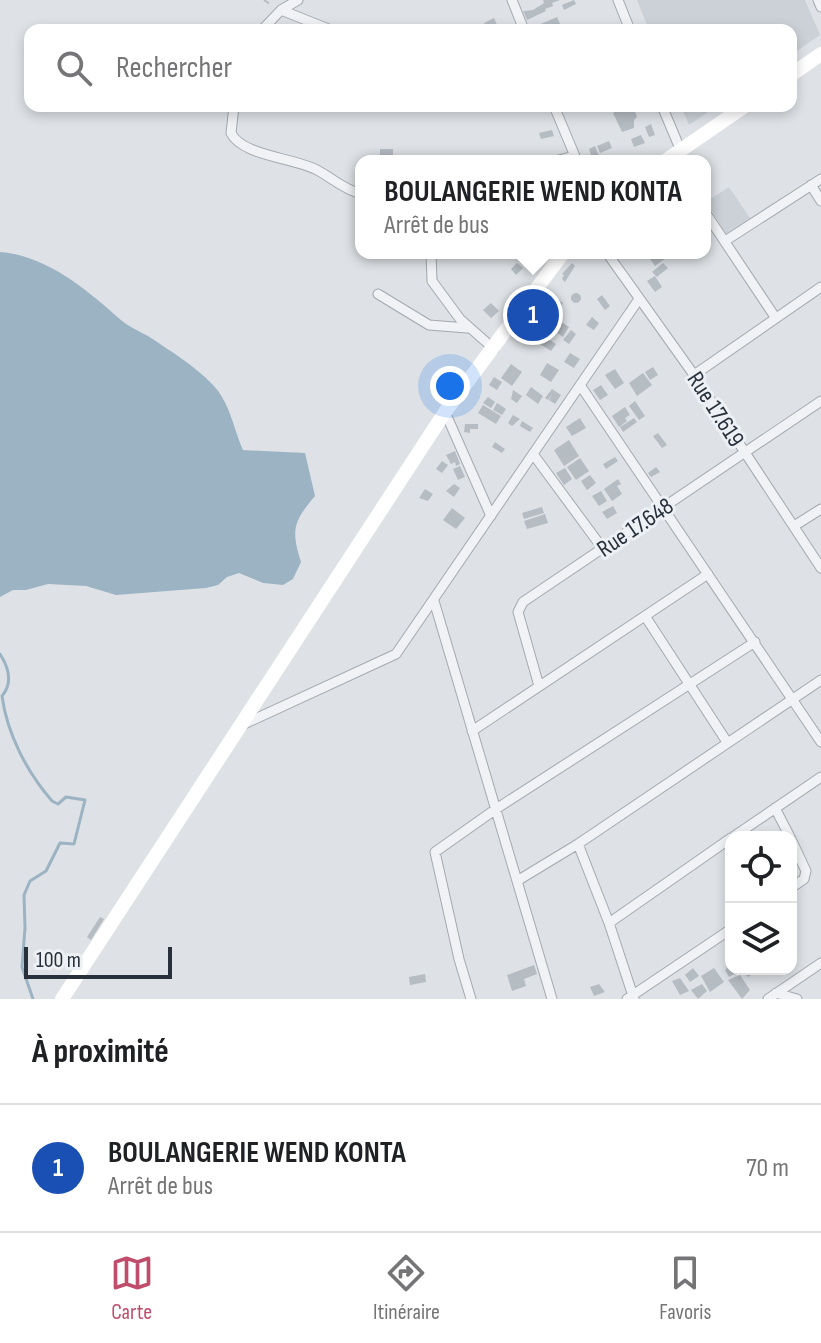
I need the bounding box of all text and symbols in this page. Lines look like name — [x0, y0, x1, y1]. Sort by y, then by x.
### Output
search box — [24, 24, 797, 112]
icon: search — [52, 46, 96, 90]
text: Rechercher — [116, 50, 232, 86]
popup — [355, 155, 711, 259]
text: BOULANGERIE WEND KONTA — [384, 174, 682, 210]
text: Arrêt de bus — [384, 210, 489, 241]
pin: 1 — [507, 285, 559, 345]
your location — [430, 366, 470, 406]
street label: Rue 17.619 — [681, 366, 751, 452]
street label: Rue 17.648 — [592, 491, 679, 563]
map controls — [725, 831, 797, 975]
button: locate — [725, 831, 797, 903]
button: layers — [725, 903, 797, 975]
scale bar — [24, 943, 172, 979]
text: 100 m — [36, 947, 81, 974]
text: À proximité — [32, 1031, 169, 1072]
text: BOULANGERIE WEND KONTA — [108, 1135, 406, 1171]
text: 1 — [53, 1153, 63, 1184]
text: 70 m — [746, 1153, 789, 1184]
text: Arrêt de bus — [108, 1171, 213, 1202]
tab: Carte — [110, 1251, 154, 1326]
tab: Itinéraire — [373, 1251, 440, 1326]
tab: Favoris — [659, 1251, 711, 1326]

